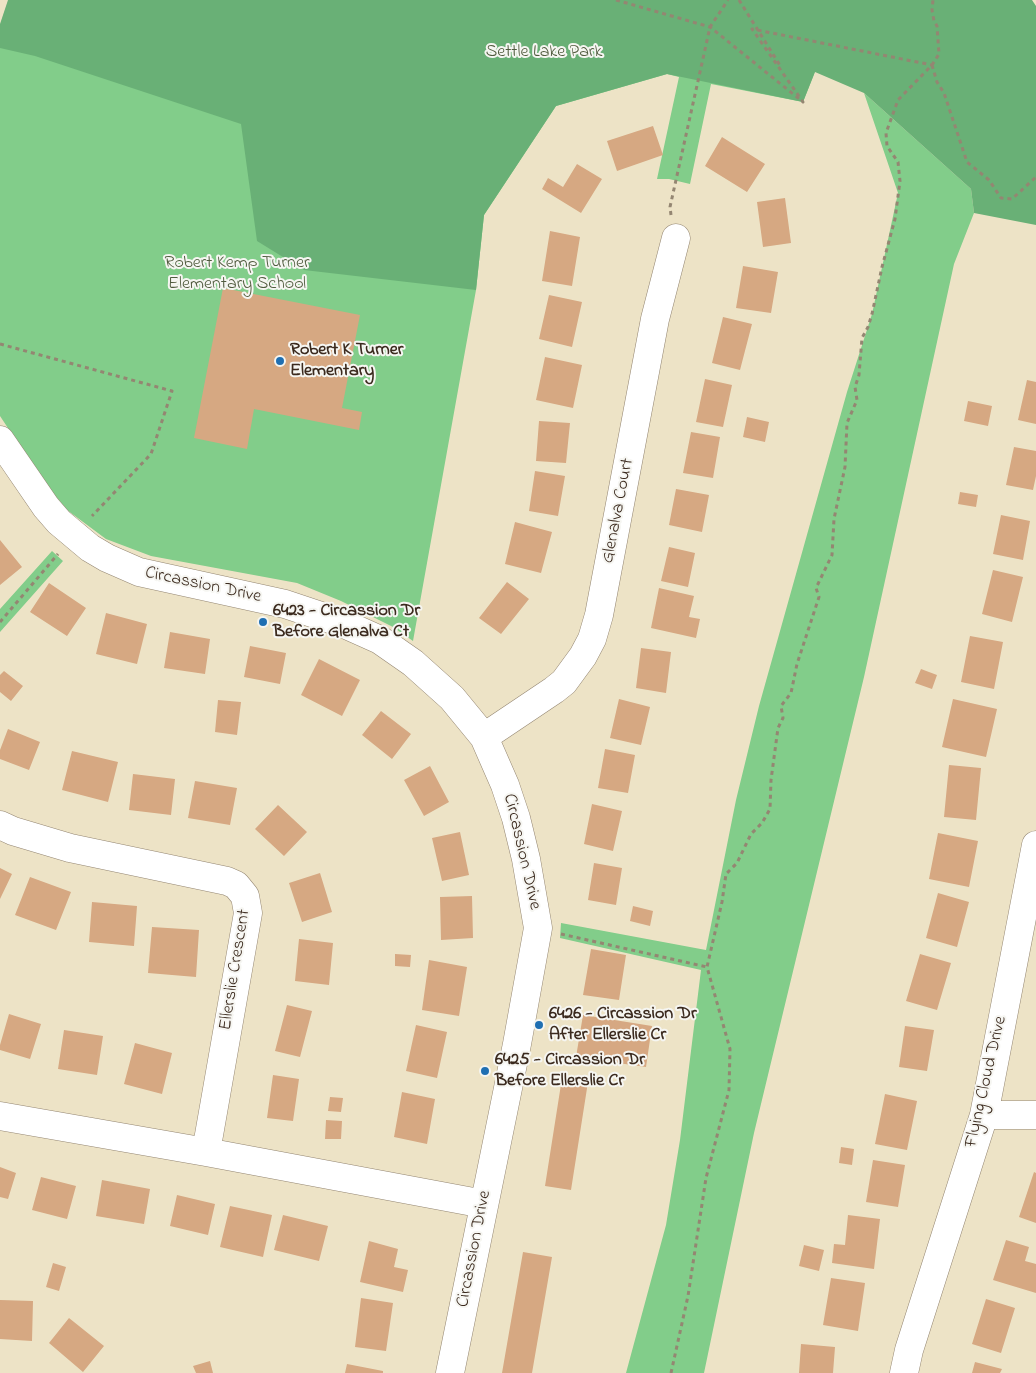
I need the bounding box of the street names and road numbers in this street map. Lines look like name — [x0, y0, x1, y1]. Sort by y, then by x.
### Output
street label: Glenalva Court — [598, 457, 640, 565]
street label: Circassion Drive — [143, 563, 263, 609]
street label: Circassion Drive — [497, 792, 545, 912]
street label: Ellerslie Crescent — [216, 908, 256, 1032]
street label: Flying Cloud Drive — [961, 1014, 1013, 1150]
street label: Circassion Drive — [453, 1189, 497, 1309]

